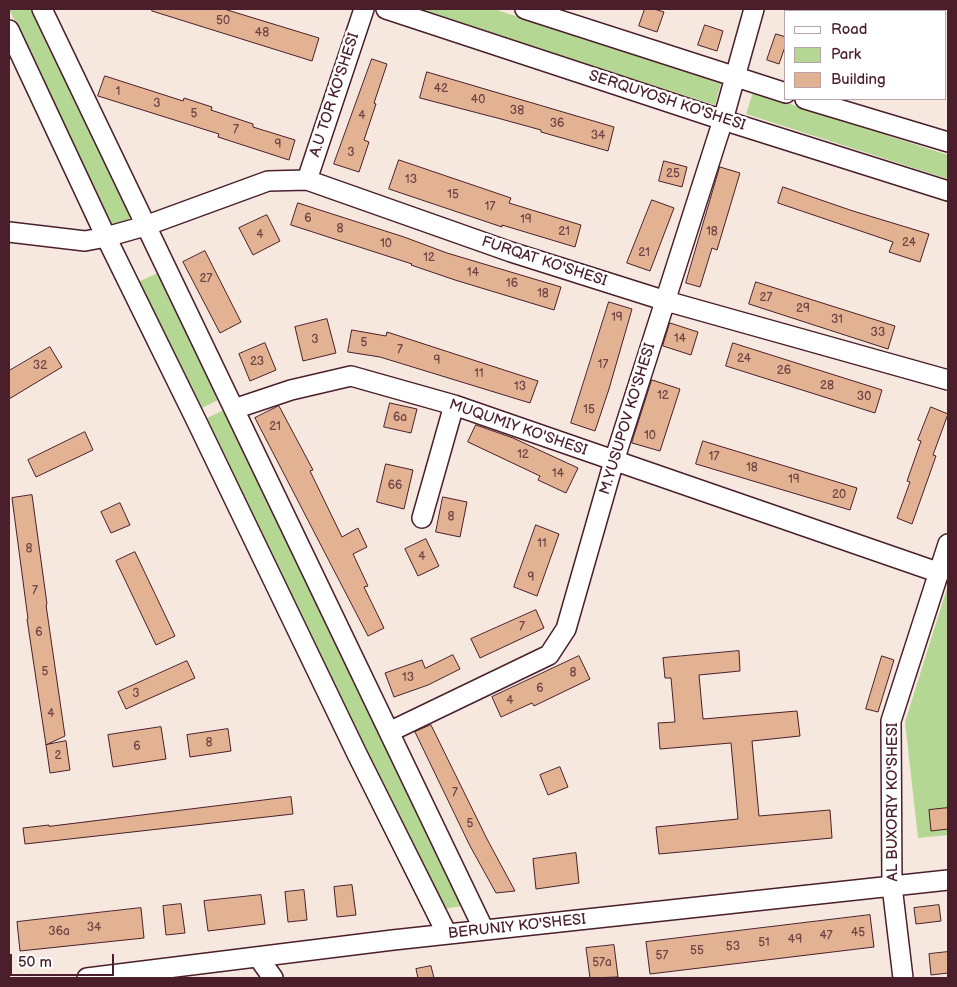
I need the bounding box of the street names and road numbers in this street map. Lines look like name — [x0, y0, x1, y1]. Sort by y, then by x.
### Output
street label: A.U TOR KO'SHESI — [306, 31, 364, 159]
street label: SERQUYOSH KO'SHESI — [586, 67, 748, 135]
street label: FURQAT KO'SHESI — [479, 233, 609, 291]
street label: M.YUSUPOV KO'SHESI — [596, 341, 660, 497]
street label: MUQUMIY KO'SHESI — [447, 396, 589, 460]
street label: AL BUXORIY KO'SHESI — [884, 723, 902, 881]
street label: BERUNIY KO'SHESI — [447, 911, 587, 943]

